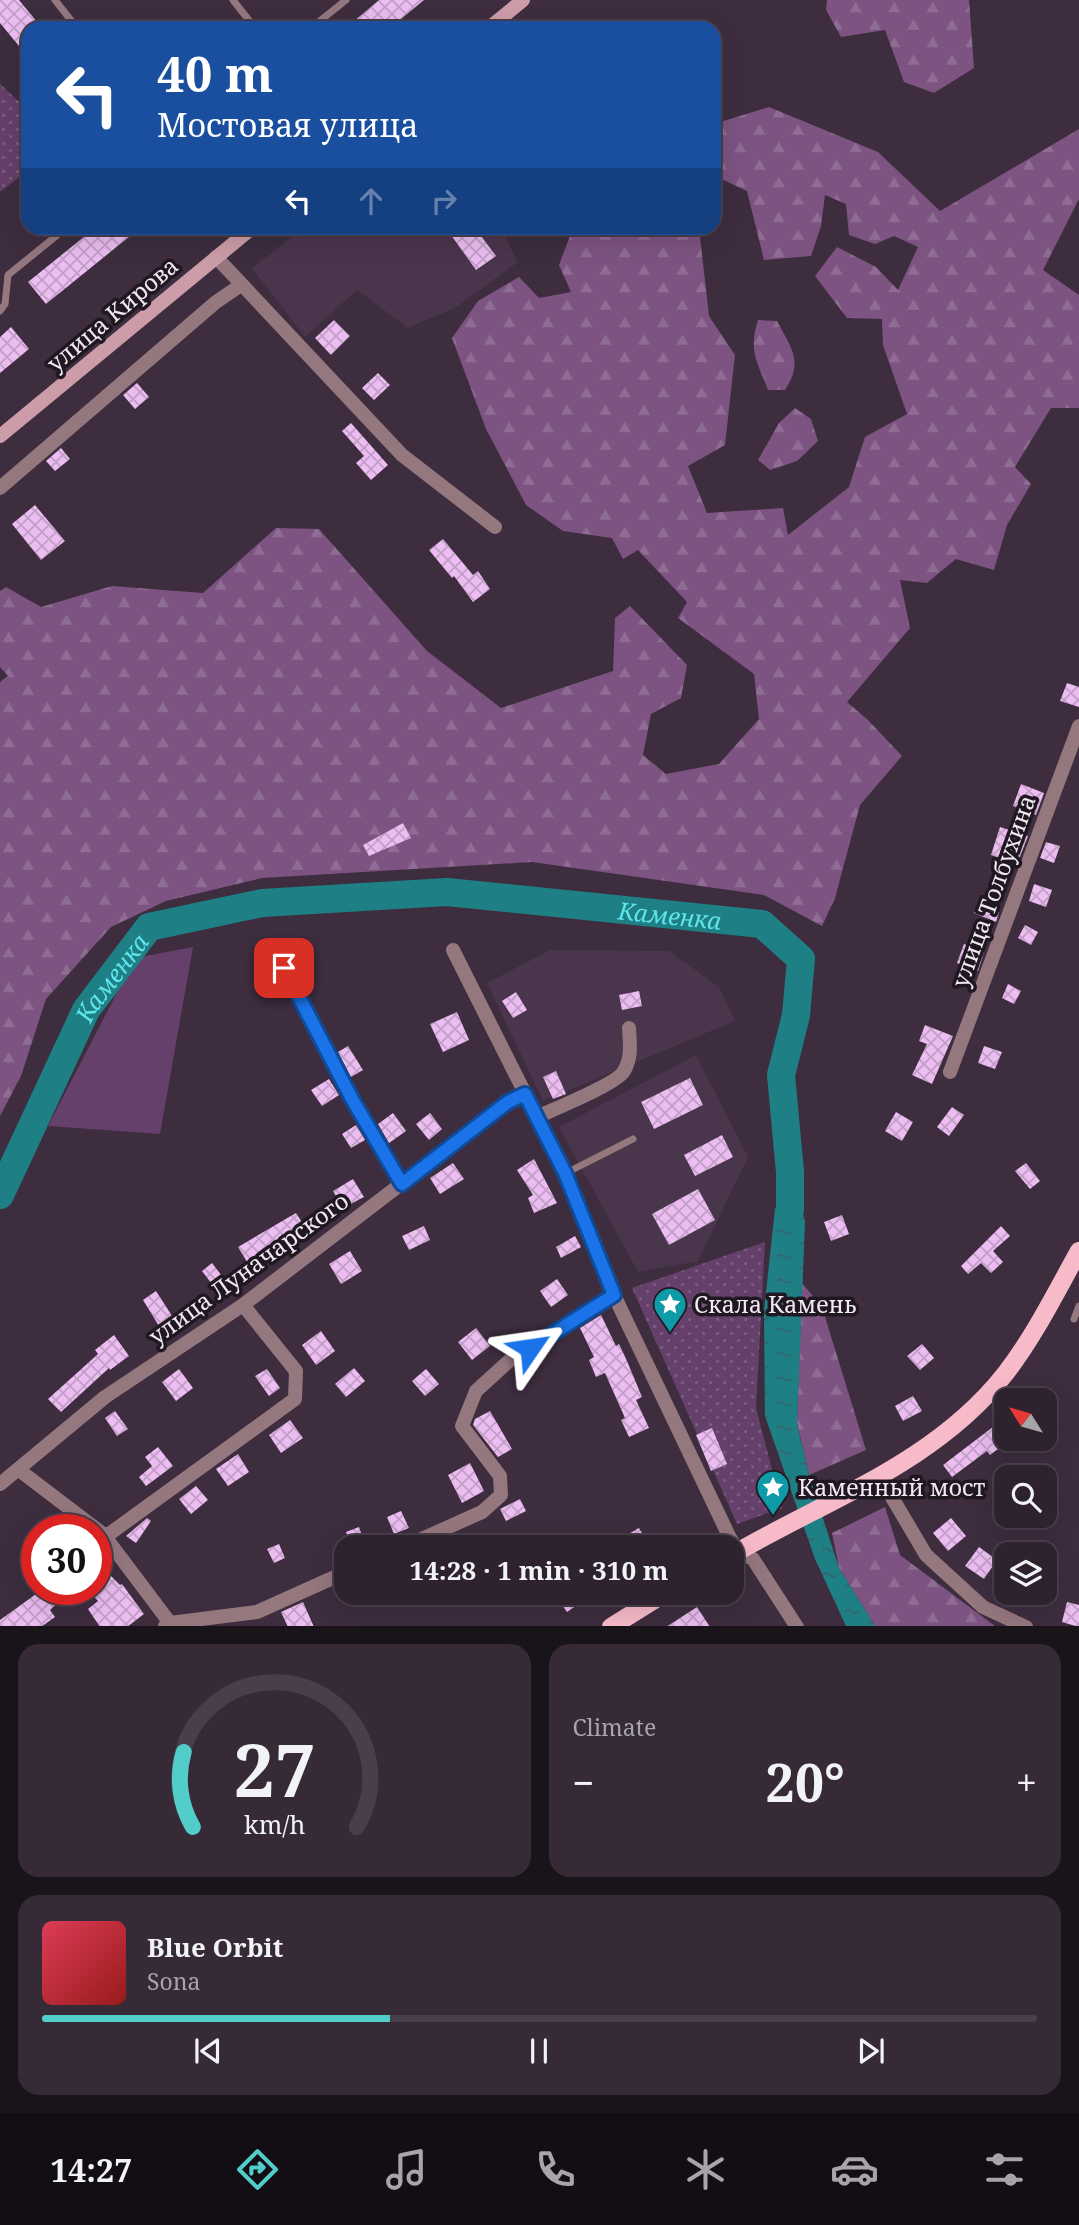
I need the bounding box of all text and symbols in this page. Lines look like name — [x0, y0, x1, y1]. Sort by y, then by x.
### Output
text: 40 m — [157, 40, 273, 106]
icon: left — [42, 49, 133, 140]
text: Мостовая улица — [157, 103, 419, 146]
icon: left — [279, 182, 317, 220]
icon: ahead — [352, 182, 390, 220]
icon: right — [425, 182, 463, 220]
street label: улица Кирова — [39, 250, 185, 378]
street label: улица Толбухина — [943, 790, 1043, 992]
water label: Каменка — [615, 893, 723, 936]
water label: Каменка — [66, 926, 155, 1028]
pin — [254, 938, 314, 998]
icon: arrive — [265, 949, 303, 987]
street label: улица Луначарского — [141, 1184, 355, 1352]
place icon: Скала Камень — [651, 1285, 689, 1334]
place label: Скала Камень — [694, 1288, 856, 1320]
position arrow — [493, 1311, 567, 1385]
north arrow — [994, 1388, 1057, 1451]
map controls — [994, 1388, 1057, 1605]
button: search — [994, 1465, 1057, 1528]
place icon: Каменный мост — [754, 1468, 792, 1517]
place label: Каменный мост — [798, 1471, 986, 1503]
speed limit sign: 30 — [21, 1514, 112, 1605]
button: layers — [994, 1542, 1057, 1605]
text: 14:28 · 1 min · 310 m — [409, 1552, 669, 1588]
text: Climate — [573, 1711, 656, 1743]
text: 27 — [233, 1719, 315, 1818]
text: 20° — [765, 1746, 845, 1817]
text: − — [573, 1756, 595, 1808]
text: + — [1016, 1756, 1037, 1808]
text: km/h — [244, 1806, 305, 1840]
text: Blue Orbit — [147, 1929, 283, 1965]
text: Sona — [147, 1965, 201, 1997]
icon: previous — [189, 2032, 227, 2070]
icon: pause — [520, 2032, 558, 2070]
icon: next — [852, 2032, 890, 2070]
icon: directions — [233, 2145, 282, 2194]
icon: music — [382, 2145, 431, 2194]
icon: phone — [531, 2145, 580, 2194]
icon: climate — [681, 2145, 730, 2194]
icon: car — [830, 2145, 879, 2194]
icon: filters — [980, 2145, 1029, 2194]
text: 14:27 — [50, 2148, 132, 2191]

